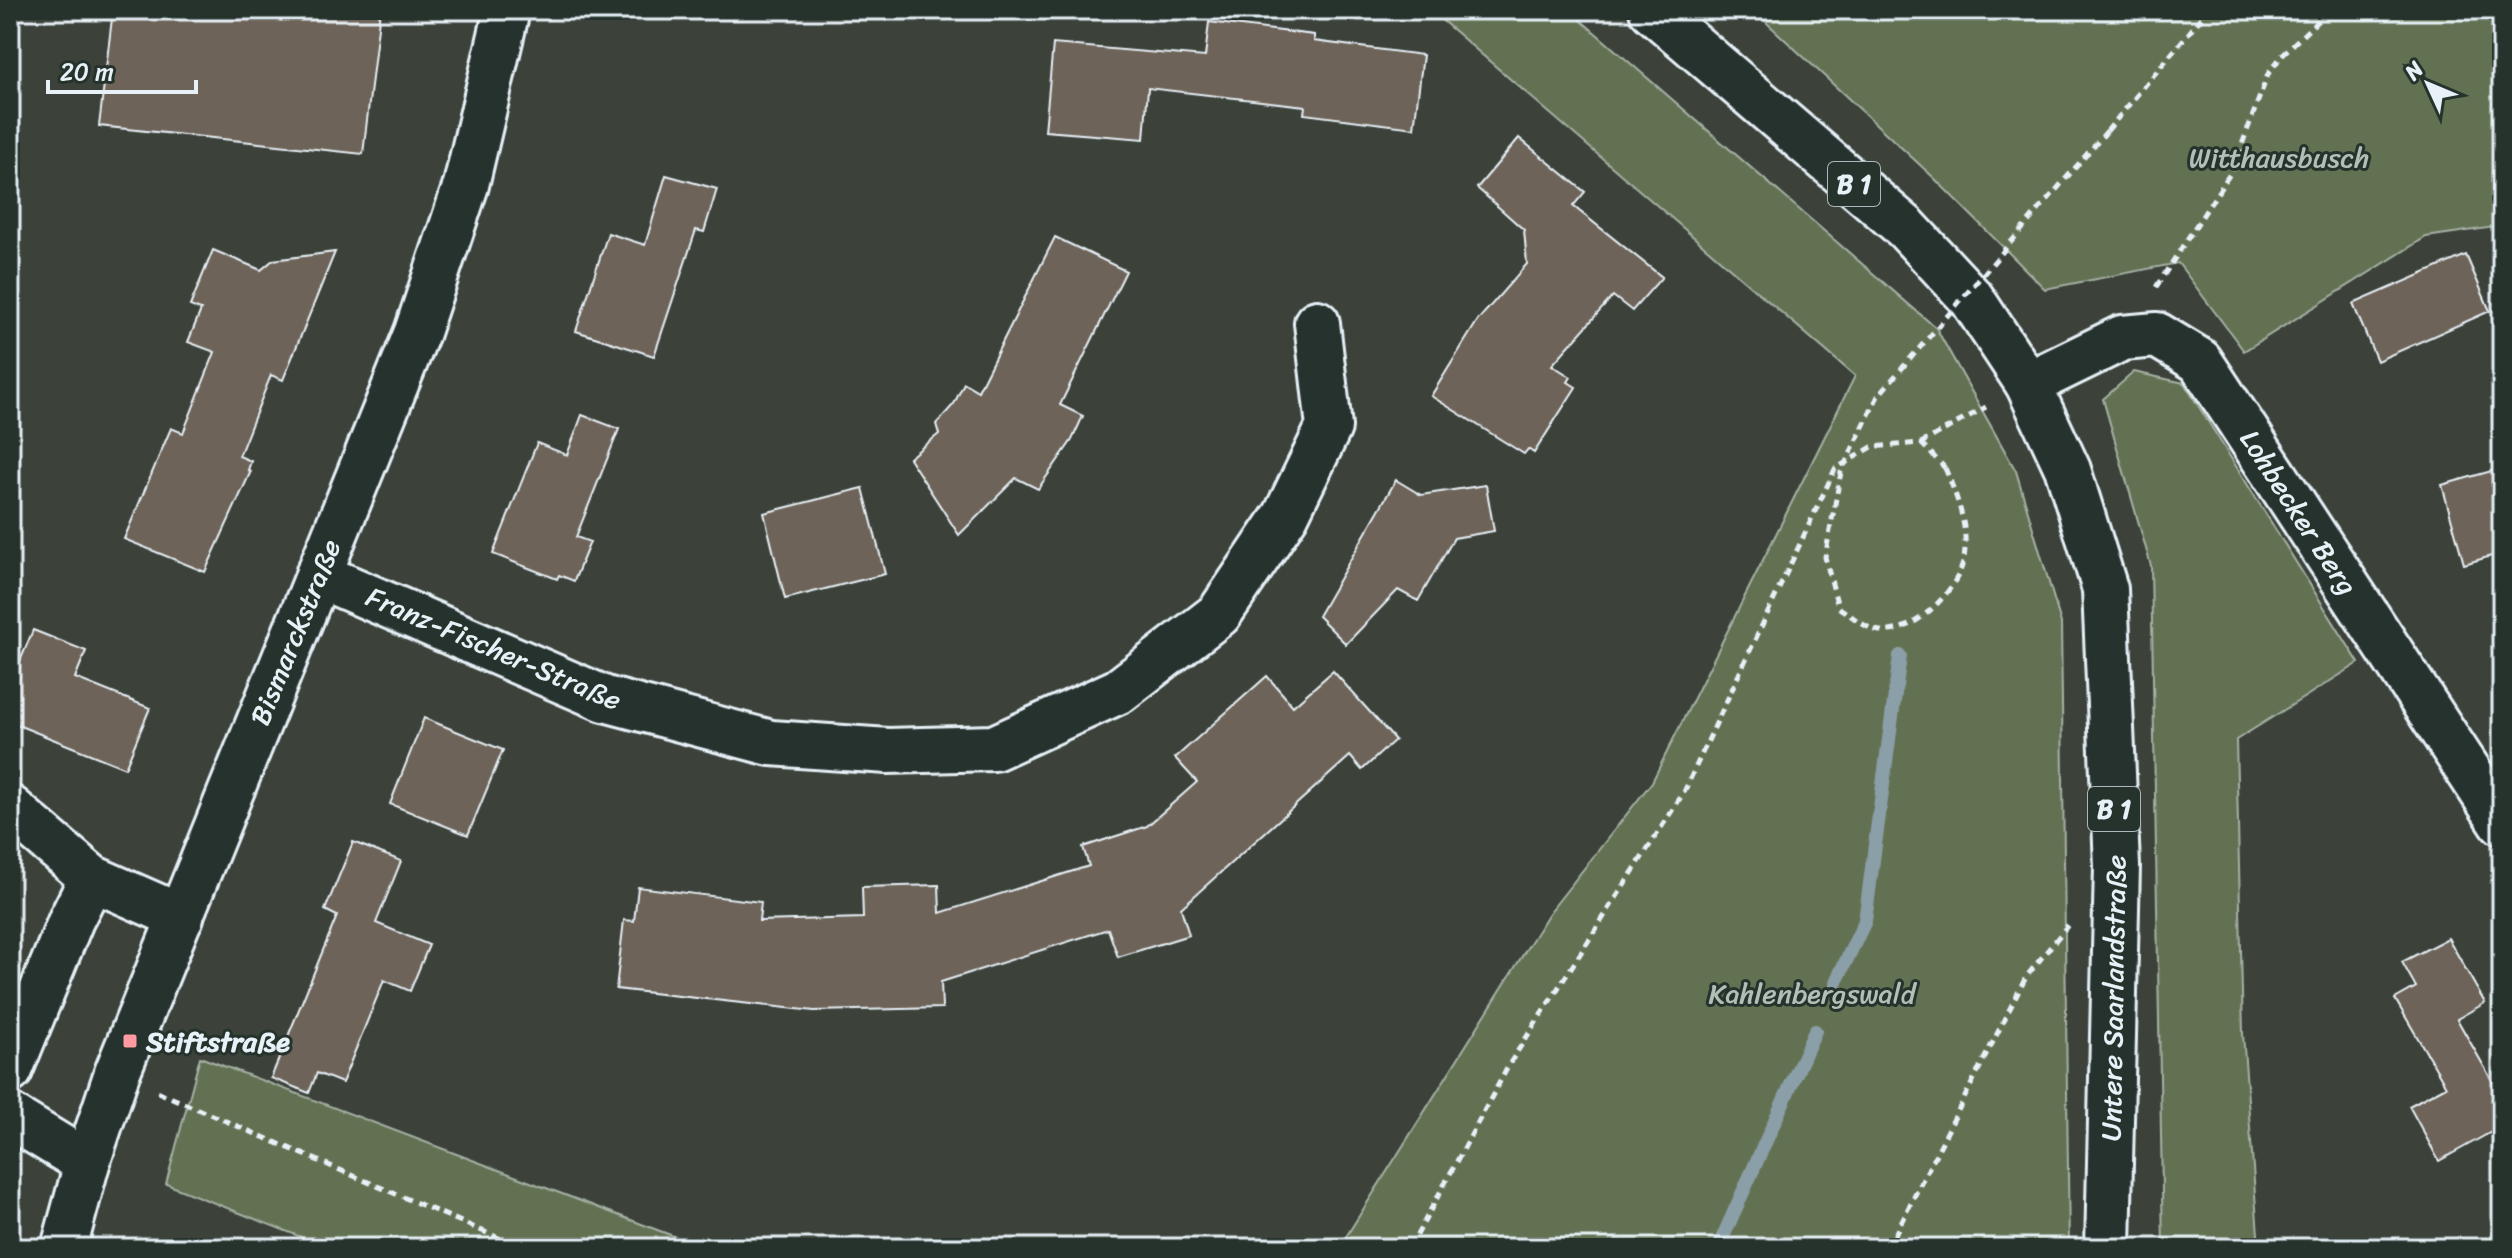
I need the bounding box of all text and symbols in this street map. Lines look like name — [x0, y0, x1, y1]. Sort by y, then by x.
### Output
scale bar — [48, 44, 196, 94]
north arrow — [2388, 44, 2468, 124]
text: 20 m — [60, 51, 114, 93]
text: N — [2394, 51, 2434, 90]
park label: Witthausbusch — [2189, 133, 2369, 182]
road number: B 1 — [1828, 162, 1880, 206]
street label: Lohbecker Berg — [2226, 419, 2371, 605]
street label: Bismarckstraße — [236, 532, 355, 733]
street label: Franz-Fischer-Straße — [358, 572, 629, 724]
road number: B 1 — [2088, 787, 2140, 831]
street label: Untere Saarlandstraße — [2087, 855, 2140, 1141]
park label: Kahlenbergswald — [1709, 969, 1918, 1018]
place label: Stiftstraße — [145, 1017, 290, 1066]
marker: Stiftstraße — [121, 1032, 139, 1050]

